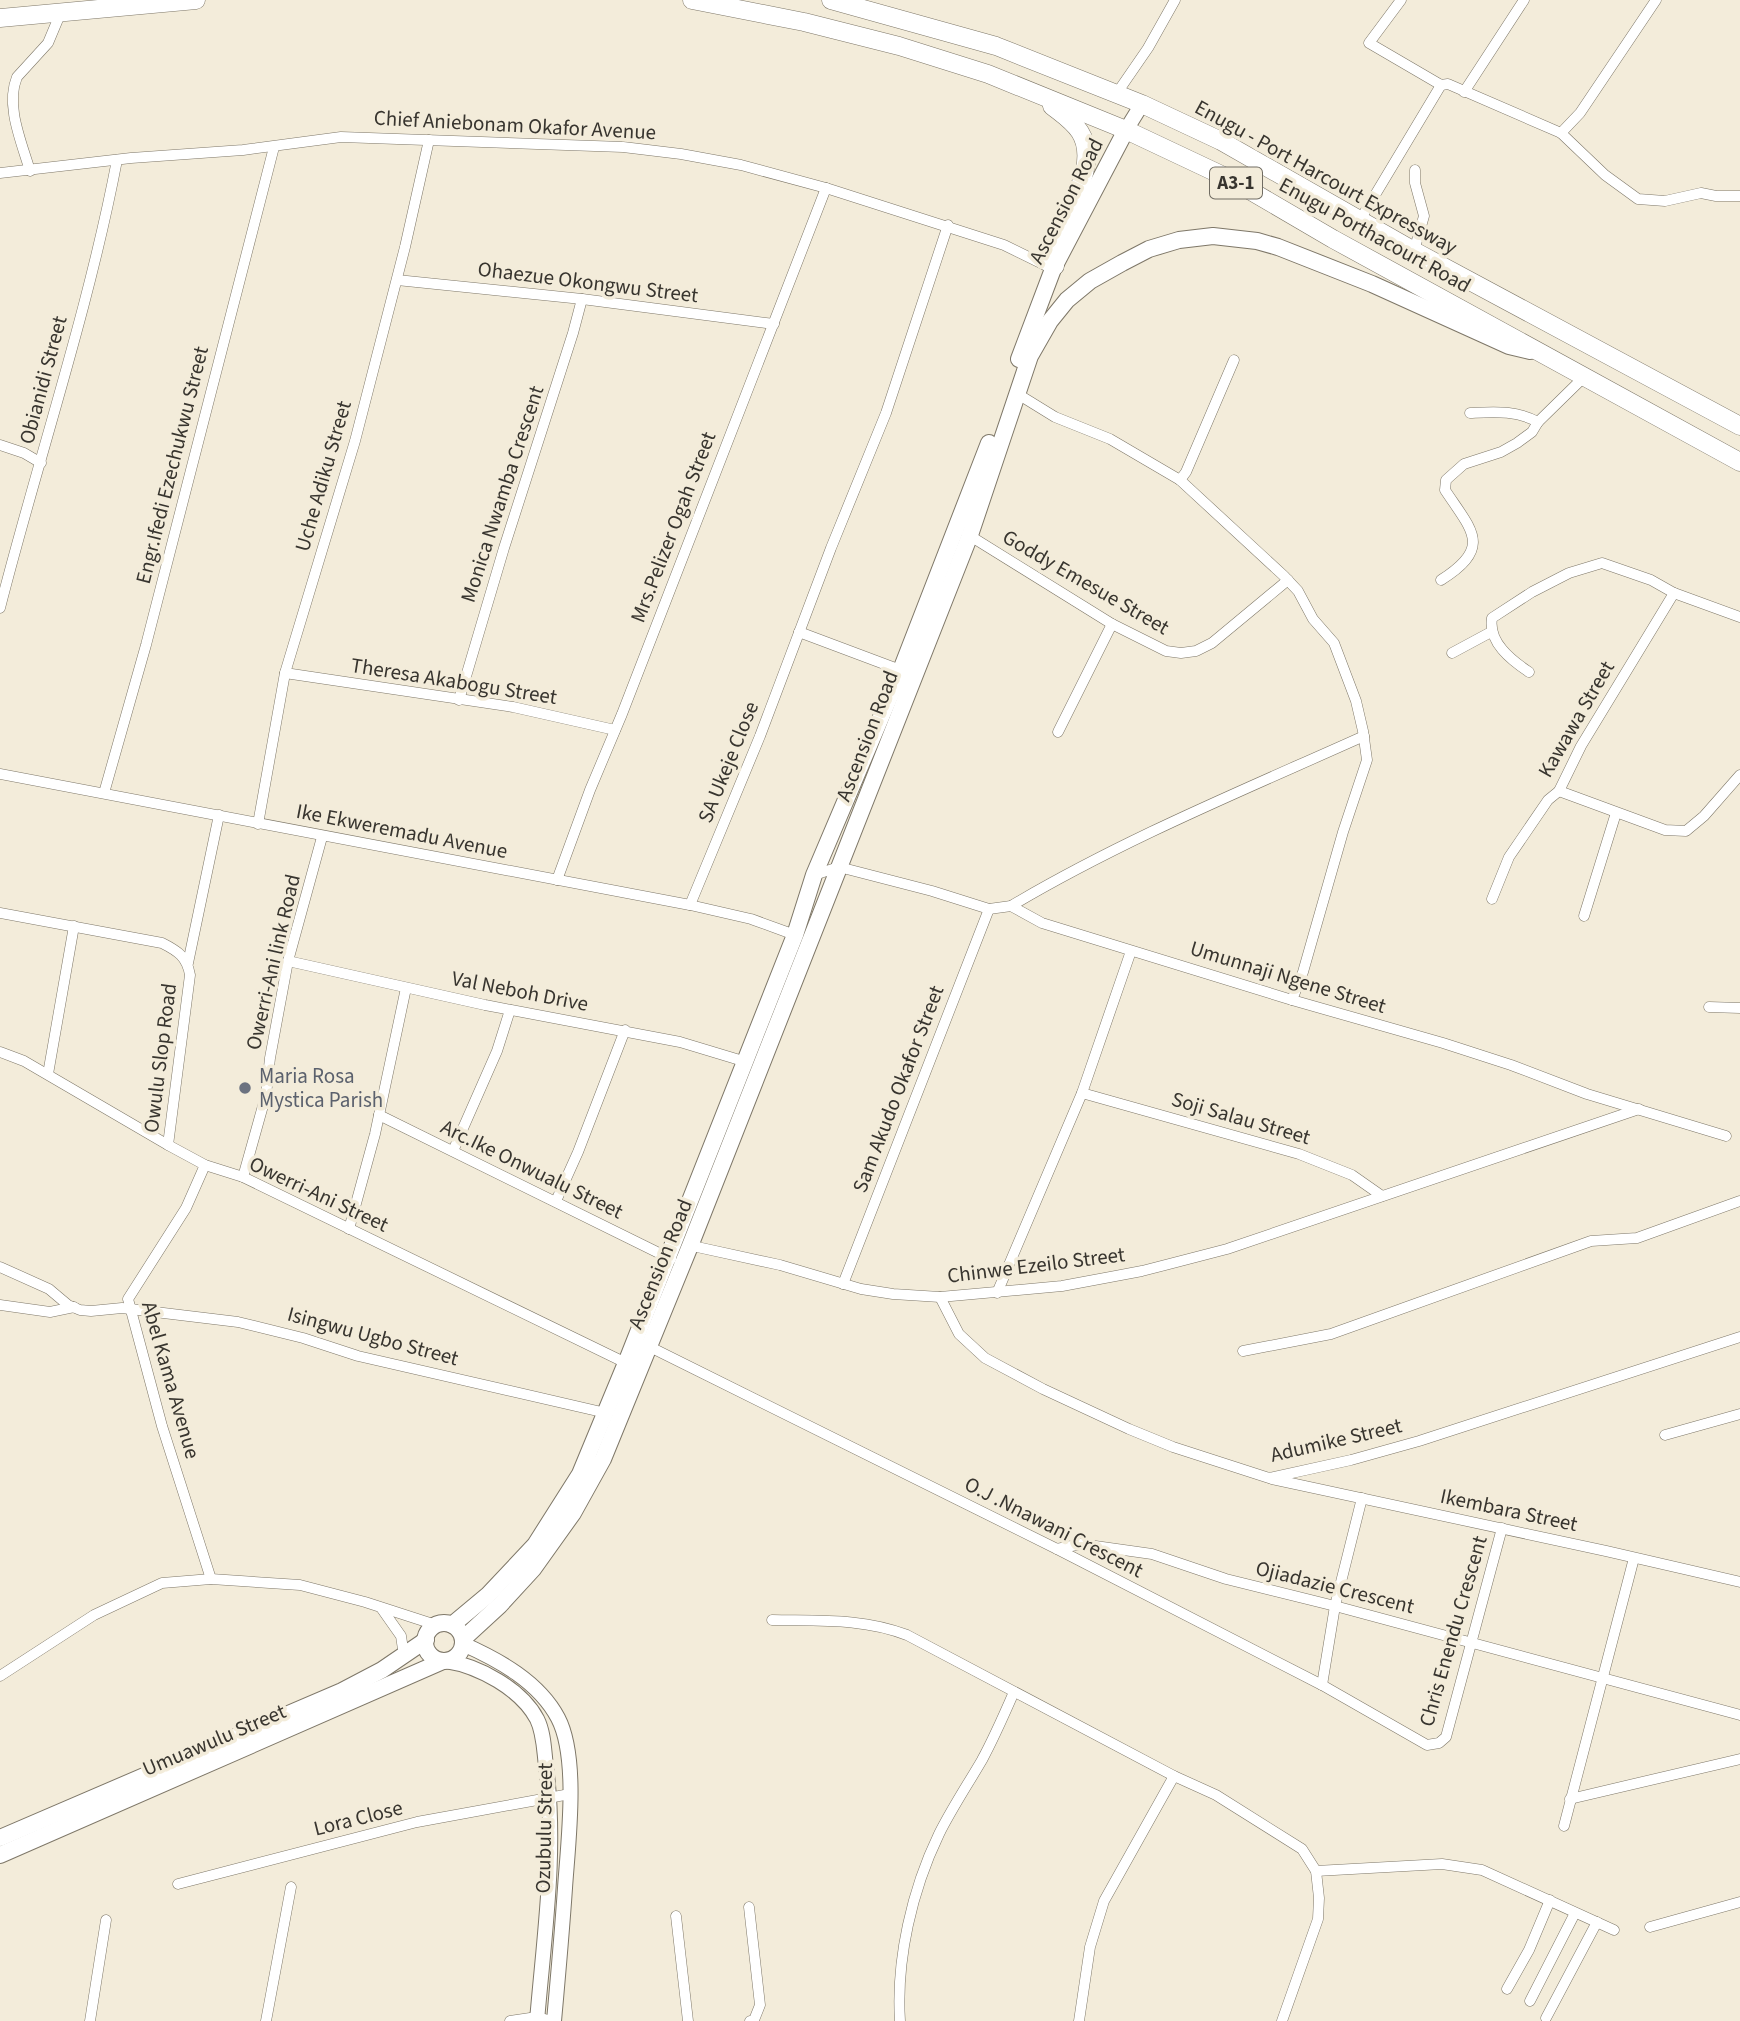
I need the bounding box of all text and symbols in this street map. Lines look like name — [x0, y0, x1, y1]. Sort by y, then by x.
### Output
street label: Enugu - Port Harcourt Expressway — [1189, 92, 1463, 262]
street label: Chief Aniebonam Okafor Avenue — [373, 103, 657, 147]
street label: Ascension Road — [1021, 133, 1111, 269]
road number: A3-1 — [1210, 168, 1262, 198]
street label: Enugu Porthacourt Road — [1274, 170, 1476, 300]
street label: Ohaezue Okongwu Street — [476, 254, 700, 310]
street label: Obianidi Street — [11, 313, 75, 447]
street label: Engr.Ifedi Ezechukwu Street — [128, 343, 216, 587]
street label: Monica Nwamba Crescent — [453, 382, 551, 606]
street label: Uche Adiku Street — [287, 397, 359, 555]
street label: Mrs.Pelizer Ogah Street — [623, 427, 723, 627]
street label: Goddy Emesue Street — [997, 522, 1175, 642]
street label: Theresa Akabogu Street — [349, 650, 559, 712]
street label: Kawawa Street — [1530, 655, 1622, 783]
street label: Ascension Road — [828, 666, 906, 806]
street label: SA Ukeje Close — [690, 697, 766, 827]
street label: Ike Ekweremadu Avenue — [294, 796, 510, 866]
street label: Owerri-Ani link Road — [238, 871, 308, 1053]
street label: Umunnaji Ngene Street — [1186, 933, 1390, 1021]
street label: Val Neboh Drive — [449, 963, 591, 1019]
street label: Sam Akudo Okafor Street — [845, 981, 951, 1197]
street label: Owulu Slop Road — [136, 982, 184, 1134]
place label: Maria Rosa Mystica Parish — [259, 1061, 383, 1115]
marker: Maria Rosa Mystica Parish — [237, 1080, 253, 1096]
street label: Soji Salau Street — [1168, 1084, 1314, 1152]
street label: Arc.Ike Onwualu Street — [436, 1112, 628, 1226]
street label: Owerri-Ani Street — [244, 1149, 394, 1239]
street label: Ascension Road — [620, 1194, 700, 1334]
street label: Chinwe Ezeilo Street — [946, 1239, 1126, 1291]
street label: Abel Kama Avenue — [134, 1298, 208, 1462]
street label: Isingwu Ugbo Street — [284, 1299, 462, 1373]
street label: Adumike Street — [1267, 1410, 1405, 1470]
street label: O.J .Nnawani Crescent — [959, 1469, 1149, 1585]
street label: Ikembara Street — [1438, 1481, 1580, 1539]
street label: Chris Enendu Crescent — [1411, 1532, 1495, 1730]
street label: Ojiadazie Crescent — [1253, 1553, 1417, 1621]
street label: Umuawulu Street — [138, 1696, 290, 1784]
street label: Ozubulu Street — [528, 1762, 560, 1894]
street label: Lora Close — [310, 1792, 406, 1844]

